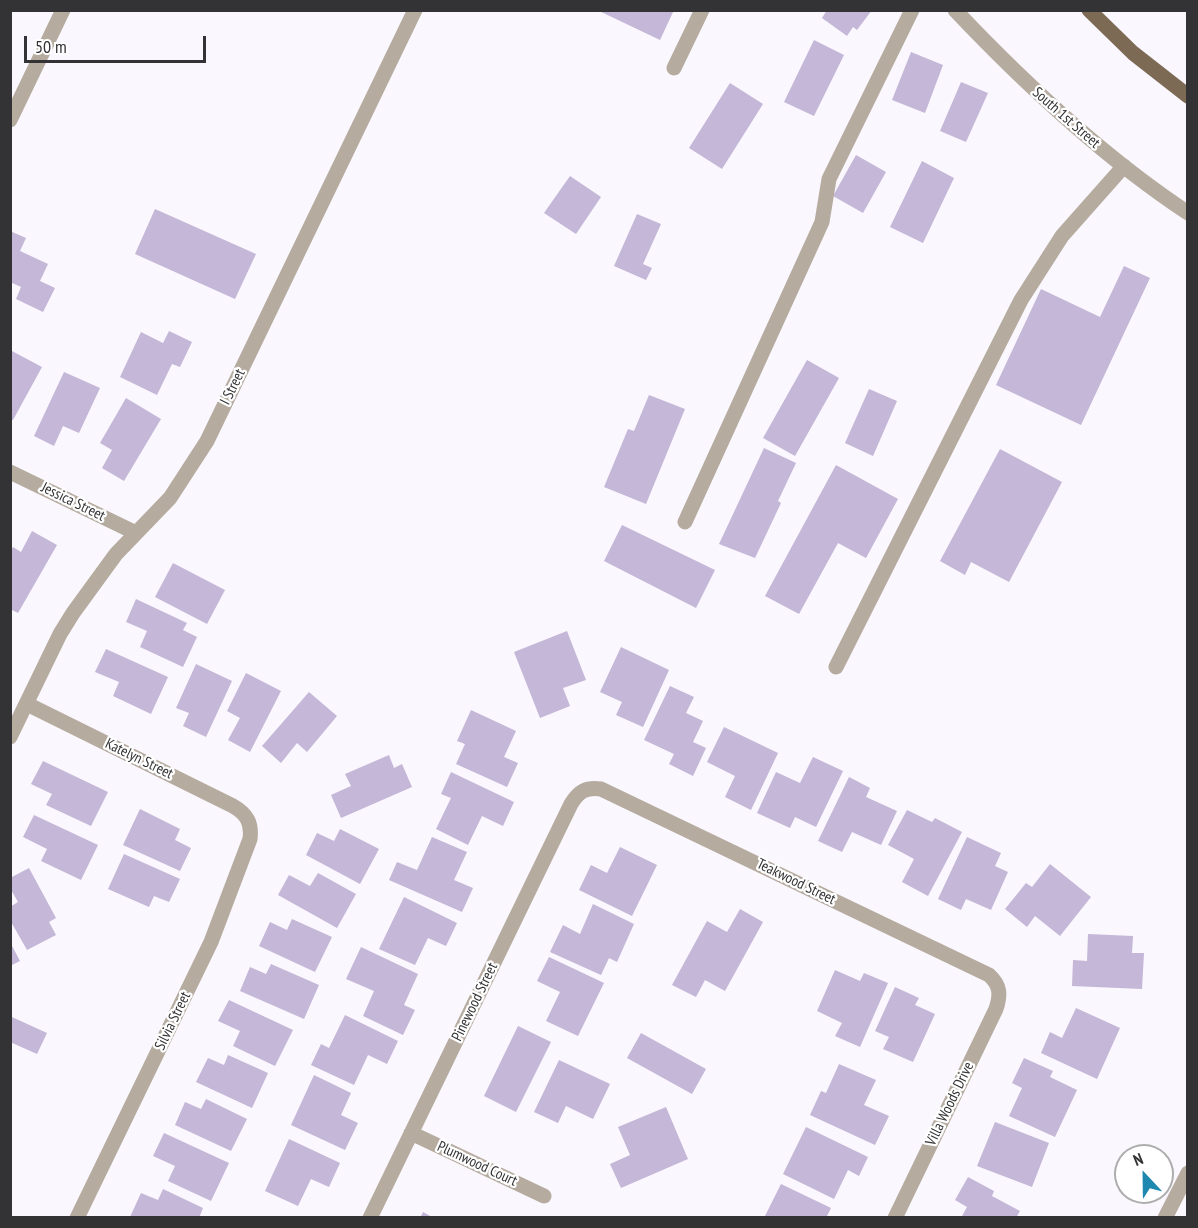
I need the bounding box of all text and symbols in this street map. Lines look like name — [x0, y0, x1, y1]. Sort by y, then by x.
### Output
scale bar — [27, 24, 208, 62]
text: 50 m — [35, 35, 67, 58]
street label: South 1st Street — [1029, 84, 1103, 152]
street label: I Street — [217, 366, 249, 408]
street label: Jessica Street — [38, 479, 108, 525]
street label: Katelyn Street — [102, 735, 176, 783]
street label: Teakwood Street — [754, 855, 838, 909]
street label: Pinewood Street — [448, 960, 502, 1044]
street label: Silvia Street — [151, 989, 195, 1053]
street label: Villa Woods Drive — [922, 1059, 978, 1149]
street label: Plumwood Court — [434, 1138, 520, 1190]
north arrow — [1114, 1144, 1174, 1204]
text: N — [1130, 1148, 1146, 1170]

